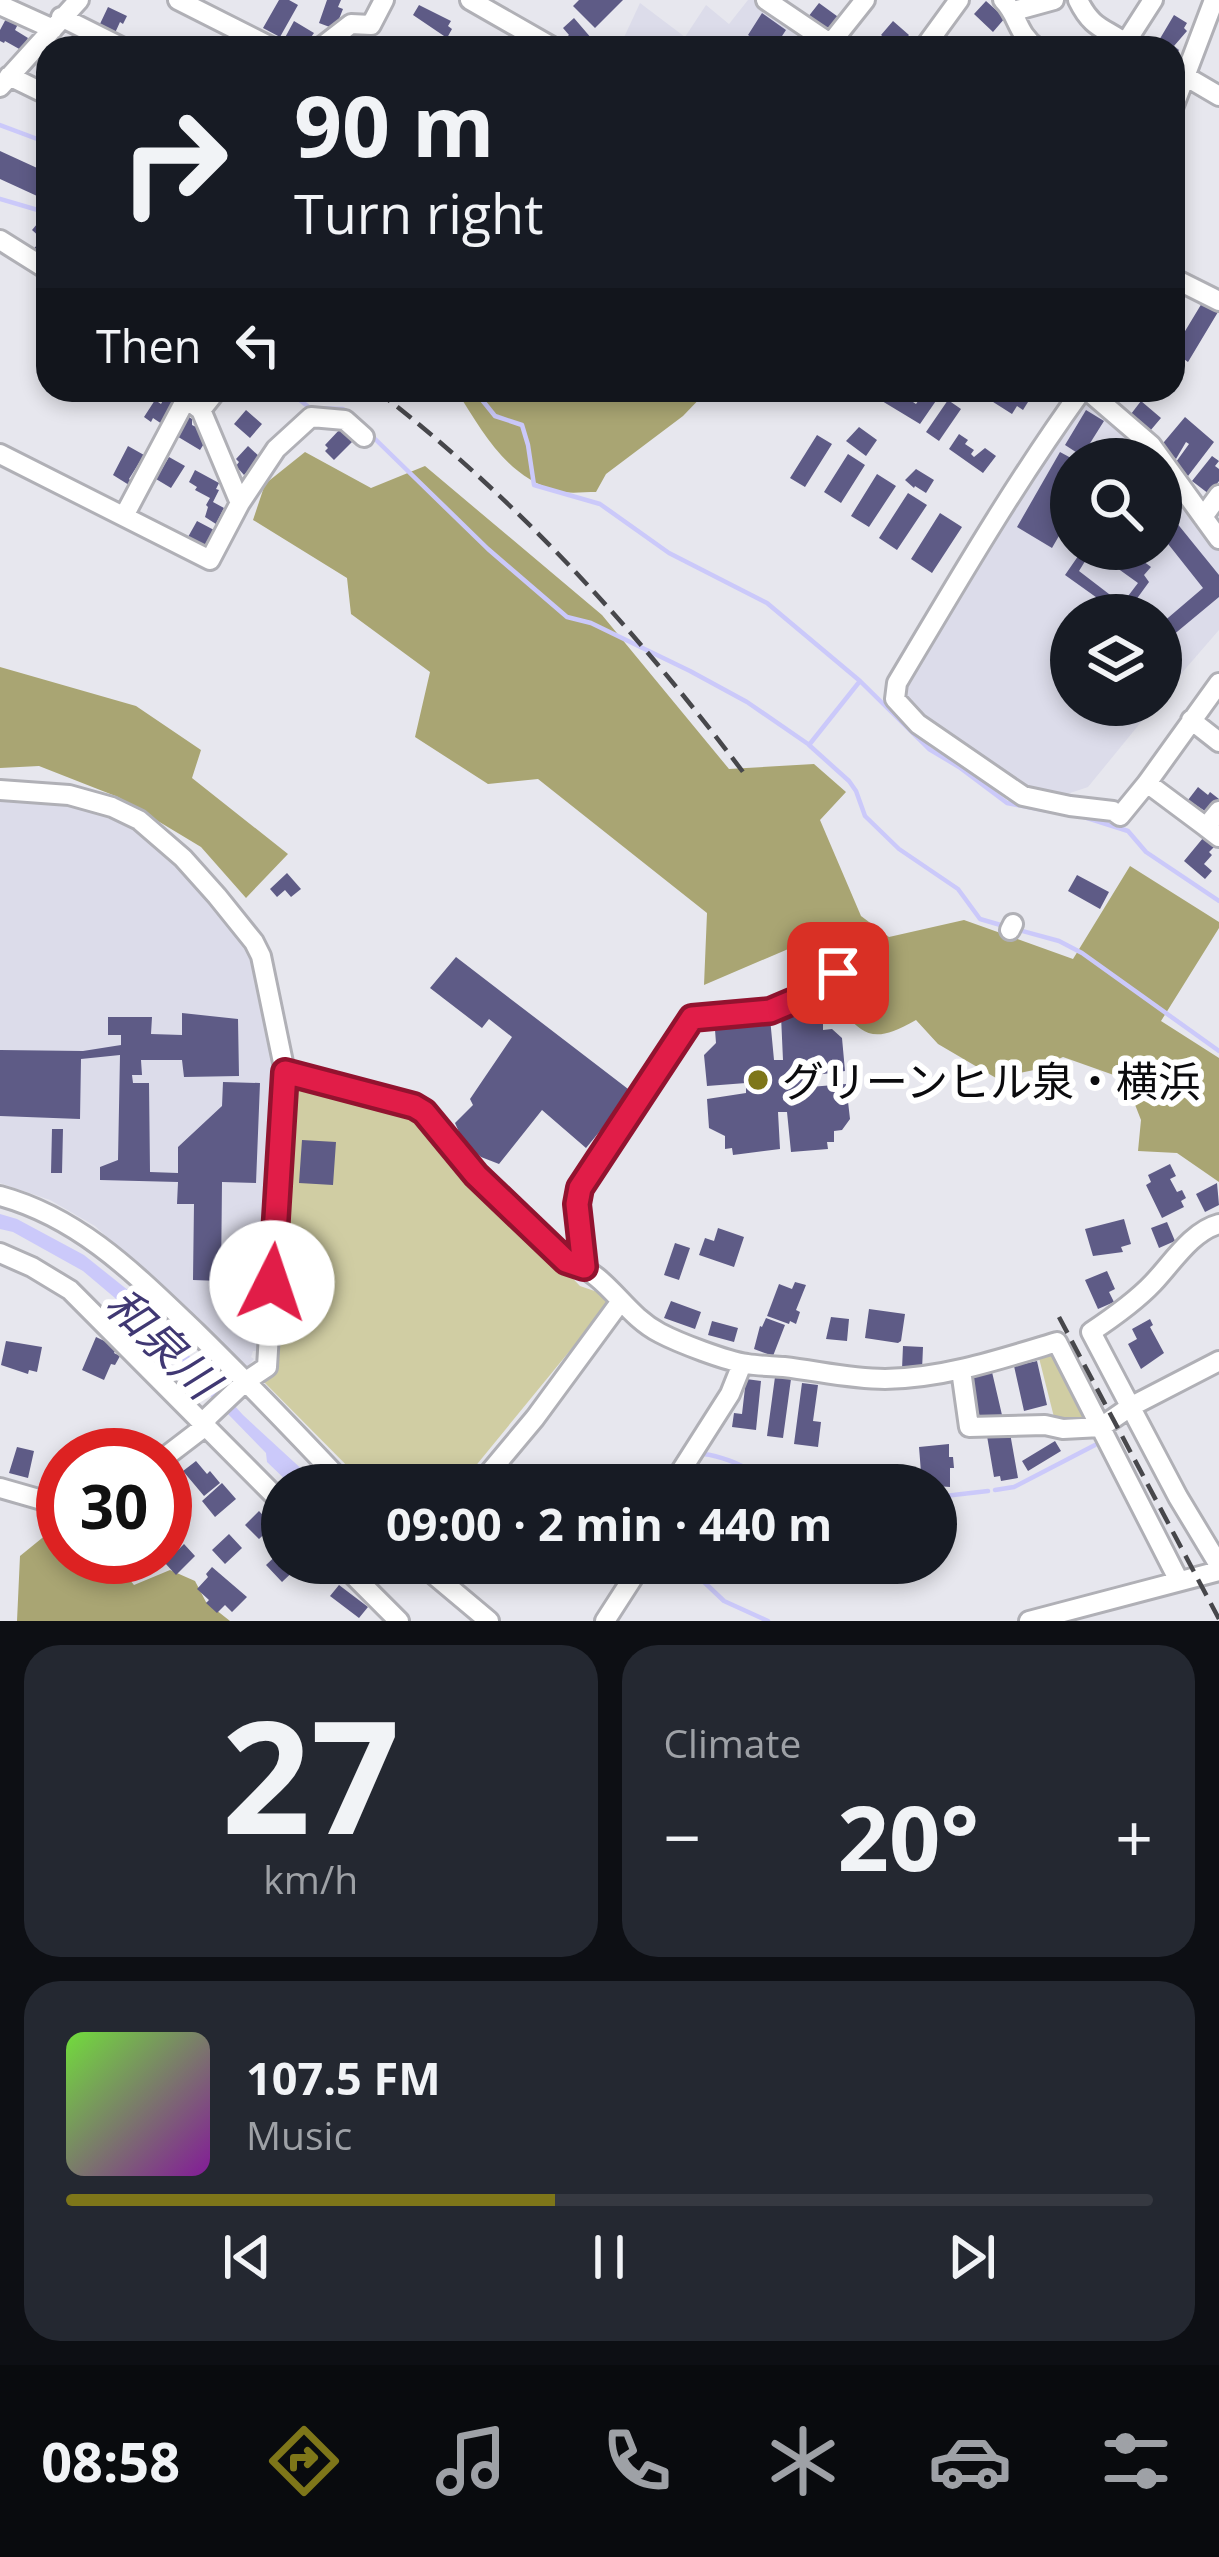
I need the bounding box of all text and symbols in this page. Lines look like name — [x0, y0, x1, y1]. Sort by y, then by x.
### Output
text: 90 m — [294, 67, 494, 182]
icon: right — [96, 84, 252, 240]
text: Turn right — [294, 176, 543, 250]
icon: left — [225, 312, 291, 378]
text: Then — [96, 315, 201, 376]
map controls — [1050, 438, 1182, 726]
button: search — [1050, 438, 1182, 570]
button: layers — [1050, 594, 1182, 726]
pin — [787, 922, 889, 1024]
icon: arrive — [805, 940, 871, 1006]
place label: グリーンヒル泉・横浜 — [782, 1052, 1200, 1109]
marker: グリーンヒル泉・横浜 — [745, 1067, 771, 1093]
position arrow — [209, 1220, 335, 1346]
water label: 和泉川 — [93, 1273, 236, 1414]
speed limit sign: 30 — [36, 1428, 192, 1584]
text: 09:00 · 2 min · 440 m — [386, 1493, 832, 1554]
text: 27 — [222, 1667, 400, 1880]
text: Climate — [664, 1716, 801, 1769]
text: 20° — [838, 1775, 979, 1897]
text: − — [664, 1791, 701, 1881]
text: + — [1115, 1791, 1153, 1881]
text: km/h — [263, 1852, 358, 1905]
text: 107.5 FM — [246, 2047, 441, 2108]
text: Music — [246, 2108, 352, 2161]
icon: previous — [214, 2224, 280, 2290]
icon: pause — [576, 2224, 642, 2290]
icon: next — [939, 2224, 1005, 2290]
icon: directions — [262, 2419, 346, 2503]
icon: music — [429, 2419, 513, 2503]
icon: phone — [595, 2419, 679, 2503]
icon: climate — [761, 2419, 845, 2503]
icon: car — [928, 2419, 1012, 2503]
icon: filters — [1094, 2419, 1178, 2503]
text: 08:58 — [41, 2424, 180, 2498]

